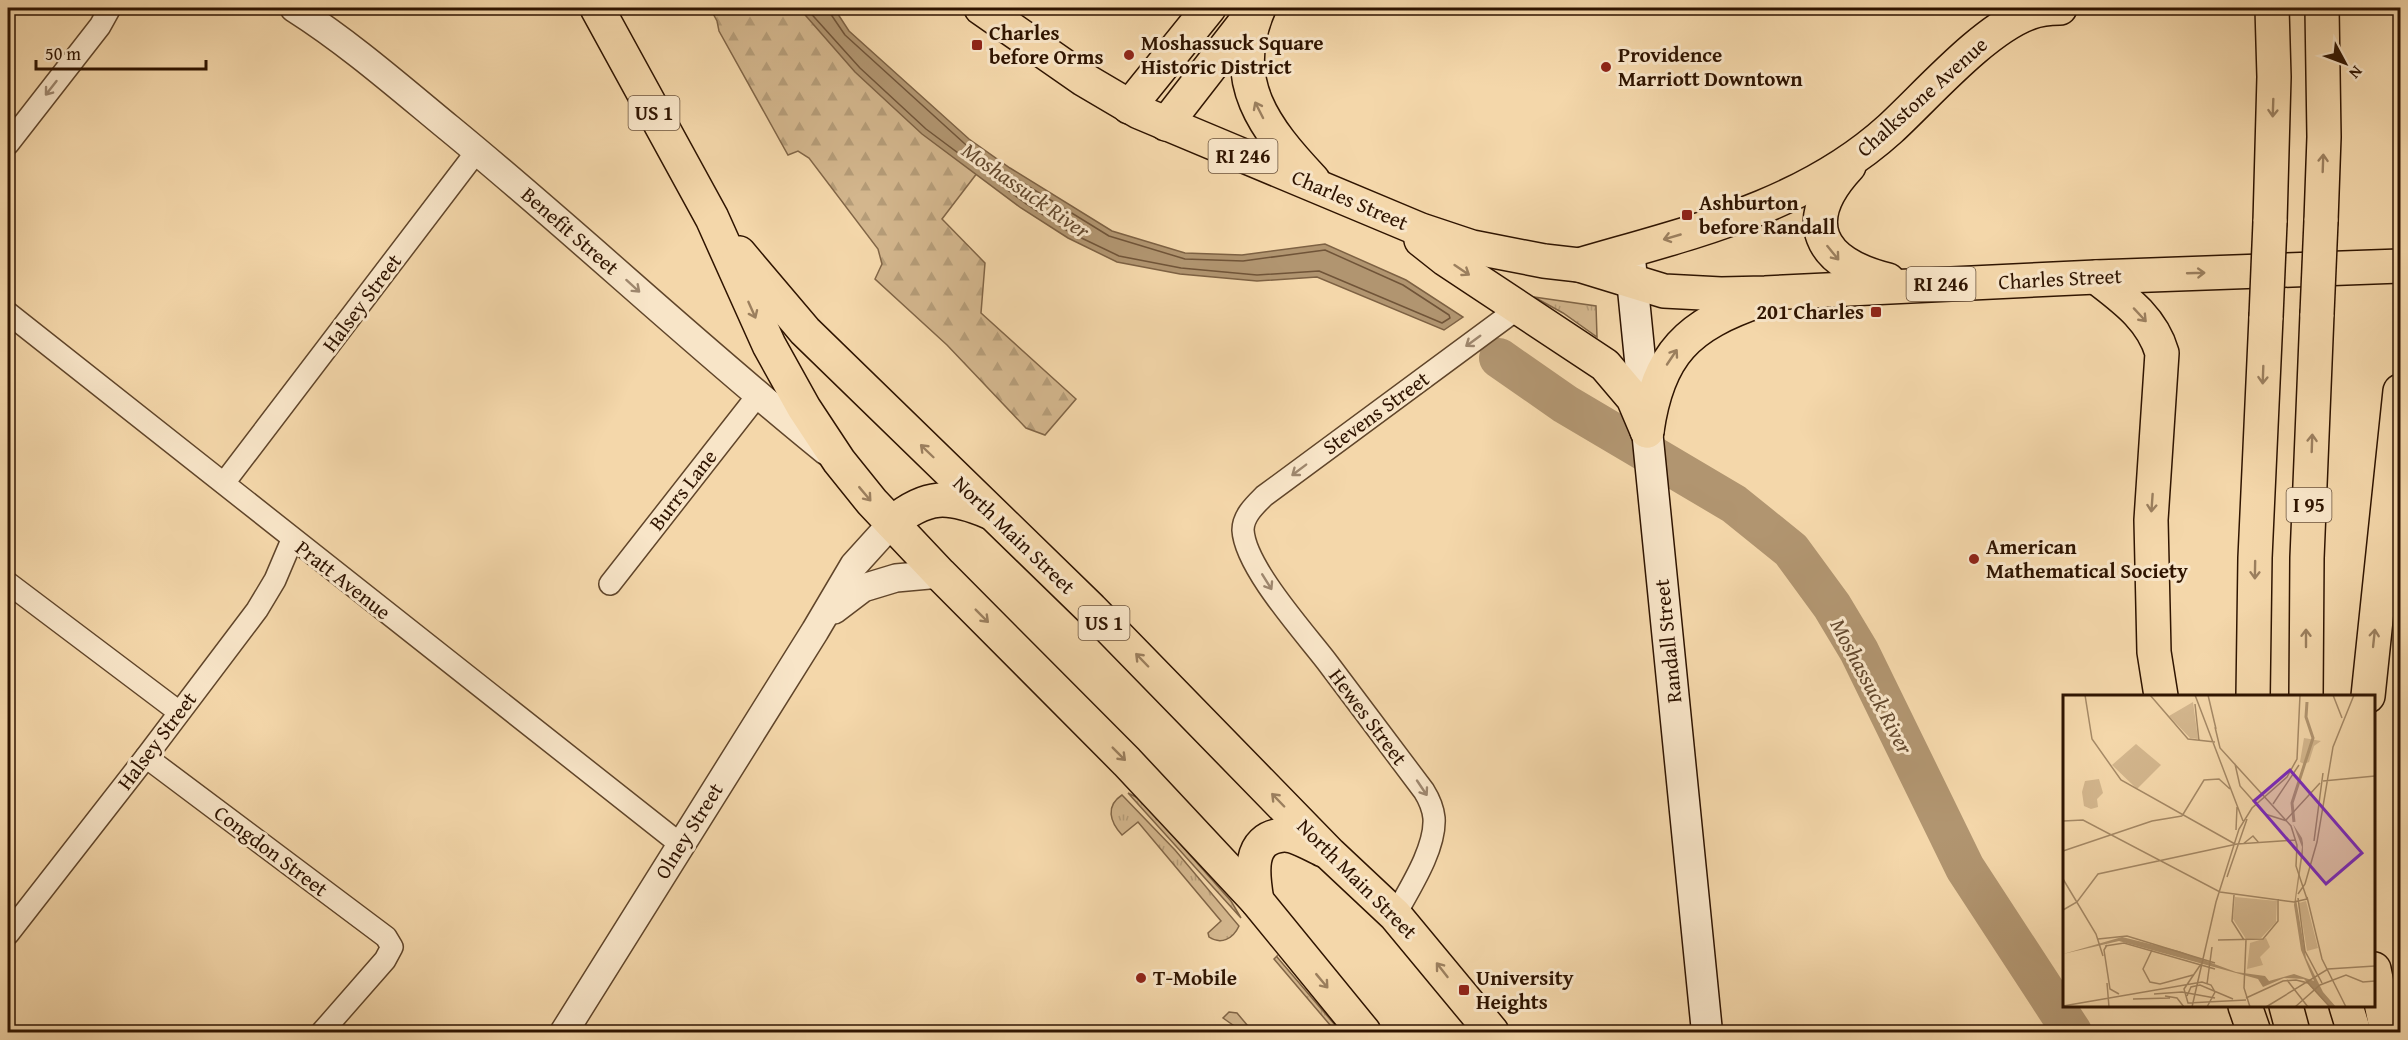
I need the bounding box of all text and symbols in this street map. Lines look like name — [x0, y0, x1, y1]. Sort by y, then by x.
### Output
place label: Charles before Orms — [989, 17, 1103, 72]
place label: Moshassuck Square Historic District — [1141, 27, 1324, 82]
street label: Chalkstone Avenue — [1849, 29, 1994, 164]
scale bar — [36, 33, 206, 71]
north arrow — [2315, 33, 2375, 93]
marker: Charles before Orms — [970, 38, 984, 52]
place label: Providence Marriott Downtown — [1618, 39, 1803, 94]
text: 50 m — [45, 40, 81, 67]
marker: Moshassuck Square Historic District — [1122, 48, 1136, 62]
marker: Providence Marriott Downtown — [1599, 60, 1613, 74]
text: N — [2344, 61, 2369, 85]
one-way arrow — [44, 80, 57, 96]
road number: US 1 — [628, 96, 680, 130]
one-way arrow — [2267, 97, 2279, 117]
one-way arrow — [1252, 101, 1264, 119]
water label: Moshassuck River — [956, 134, 1097, 246]
road number: RI 246 — [1208, 139, 1278, 173]
one-way arrow — [2318, 154, 2329, 173]
street label: Charles Street — [1287, 161, 1414, 238]
street label: Benefit Street — [514, 179, 627, 282]
place label: Ashburton before Randall — [1699, 187, 1836, 242]
marker: Ashburton before Randall — [1680, 208, 1694, 222]
one-way arrow — [1663, 232, 1682, 243]
one-way arrow — [1826, 245, 1840, 260]
street label: Halsey Street — [314, 247, 409, 358]
street label: Charles Street — [1997, 260, 2123, 297]
one-way arrow — [1454, 264, 1470, 276]
road number: RI 246 — [1906, 267, 1976, 301]
one-way arrow — [2186, 268, 2206, 279]
one-way arrow — [625, 279, 640, 293]
place label: 201 Charles — [1756, 296, 1864, 327]
one-way arrow — [747, 301, 758, 319]
marker: 201 Charles — [1869, 305, 1883, 319]
one-way arrow — [2133, 307, 2147, 322]
one-way arrow — [1466, 335, 1482, 348]
one-way arrow — [1666, 349, 1678, 365]
street label: Stevens Street — [1316, 363, 1436, 462]
one-way arrow — [2258, 365, 2269, 385]
one-way arrow — [2306, 434, 2317, 454]
street label: Burrs Lane — [641, 442, 724, 537]
one-way arrow — [920, 443, 935, 458]
one-way arrow — [1292, 463, 1308, 476]
street label: North Main Street — [946, 468, 1083, 602]
one-way arrow — [859, 485, 872, 501]
road number: I 95 — [2286, 488, 2332, 522]
one-way arrow — [2146, 493, 2157, 513]
place label: American Mathematical Society — [1986, 531, 2188, 586]
street label: Pratt Avenue — [289, 532, 398, 627]
marker: American Mathematical Society — [1967, 552, 1981, 566]
one-way arrow — [2249, 559, 2261, 579]
one-way arrow — [1262, 573, 1274, 590]
street label: Randall Street — [1646, 577, 1689, 705]
road number: US 1 — [1078, 606, 1130, 640]
one-way arrow — [974, 608, 989, 623]
water label: Moshassuck River — [1823, 612, 1922, 760]
one-way arrow — [2300, 629, 2312, 649]
one-way arrow — [2369, 629, 2380, 649]
one-way arrow — [1134, 653, 1149, 668]
street label: Hewes Street — [1322, 662, 1416, 772]
street label: Halsey Street — [109, 685, 204, 796]
inset map — [2063, 695, 2375, 1007]
one-way arrow — [1111, 746, 1126, 761]
street label: Olney Street — [647, 776, 731, 885]
one-way arrow — [1416, 780, 1428, 796]
one-way arrow — [1270, 792, 1285, 807]
street label: Congdon Street — [208, 797, 335, 904]
street label: North Main Street — [1290, 811, 1425, 946]
place label: T-Mobile — [1153, 962, 1237, 993]
one-way arrow — [1436, 962, 1449, 978]
place label: University Heights — [1476, 962, 1574, 1017]
marker: T-Mobile — [1134, 971, 1148, 985]
one-way arrow — [1315, 973, 1328, 989]
marker: University Heights — [1457, 983, 1471, 997]

